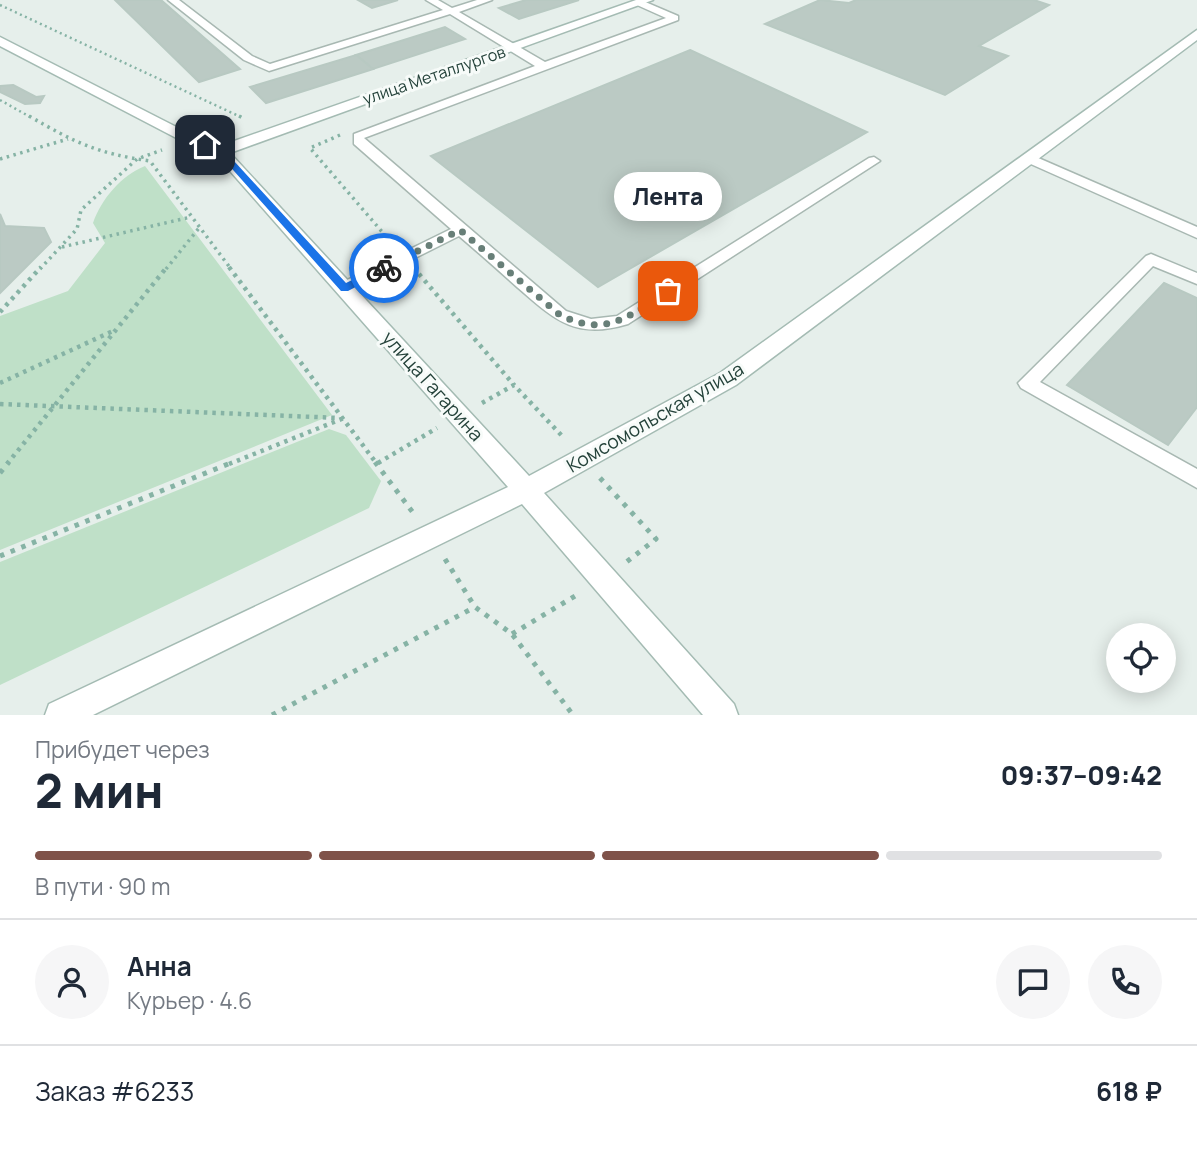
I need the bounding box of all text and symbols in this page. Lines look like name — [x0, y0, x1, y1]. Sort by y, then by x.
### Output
street label: улица Металлургов — [360, 40, 509, 110]
pin — [175, 115, 235, 175]
icon: home — [186, 126, 224, 164]
callout: Лента — [614, 172, 722, 221]
text: Лента — [633, 180, 703, 212]
courier — [349, 233, 419, 303]
icon: bike — [365, 249, 403, 287]
pin — [638, 261, 698, 321]
icon: bag — [649, 272, 687, 310]
street label: улица Гагарина — [377, 325, 489, 447]
street label: Комсомольская улица — [562, 356, 748, 478]
map controls — [1106, 623, 1176, 693]
button: locate — [1106, 623, 1176, 693]
text: Прибудет через — [35, 733, 210, 765]
text: 09:37–09:42 — [1001, 757, 1162, 793]
text: 2 мин — [35, 759, 163, 822]
text: В пути · 90 m — [35, 870, 170, 902]
button: person — [35, 945, 109, 1019]
button: chat — [996, 945, 1070, 1019]
button: phone — [1088, 945, 1162, 1019]
text: Анна — [127, 948, 192, 984]
text: Курьер · 4.6 — [127, 984, 252, 1016]
text: Заказ #6233 — [35, 1073, 194, 1109]
text: 618 ₽ — [1096, 1073, 1162, 1109]

